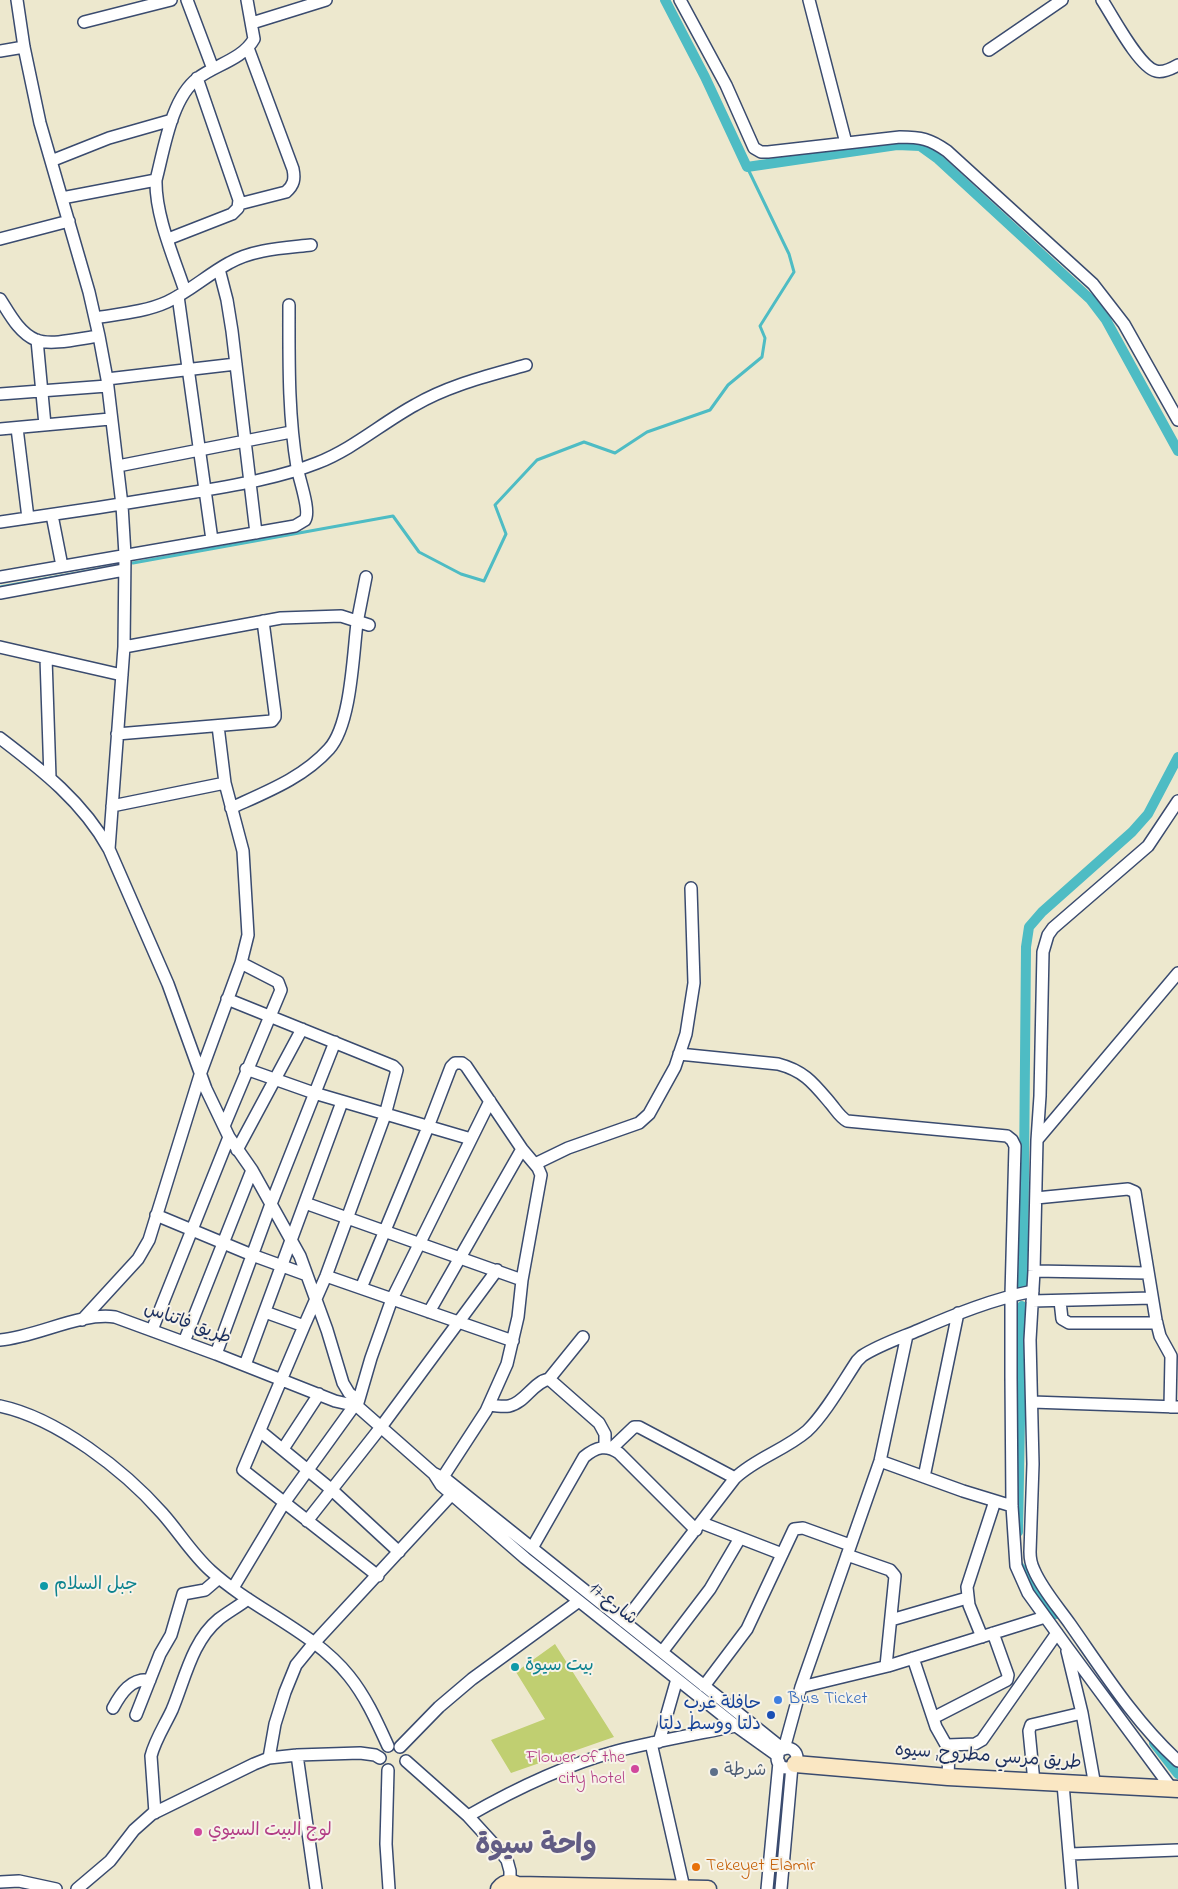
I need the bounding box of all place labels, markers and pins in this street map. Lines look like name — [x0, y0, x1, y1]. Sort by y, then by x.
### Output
place label: جبل السلام — [54, 1575, 137, 1597]
marker: جبل السلام — [38, 1580, 50, 1592]
place label: بيت سيوة — [525, 1656, 594, 1678]
marker: بيت سيوة — [509, 1661, 521, 1673]
place label: Bus Ticket — [788, 1689, 868, 1711]
place label: حافلة غرب دلتا ووسط دلتا — [658, 1694, 761, 1736]
marker: Bus Ticket — [772, 1694, 784, 1706]
marker: حافلة غرب دلتا ووسط دلتا — [765, 1709, 777, 1721]
place label: Flower of the city hotel — [526, 1748, 625, 1790]
place label: شرطة — [724, 1761, 766, 1783]
marker: Flower of the city hotel — [629, 1763, 641, 1775]
marker: شرطة — [708, 1766, 720, 1778]
place label: لوج البيت السيوي — [208, 1821, 332, 1843]
marker: لوج البيت السيوي — [192, 1826, 204, 1838]
place label: Tekeyet Elamir — [706, 1856, 815, 1878]
marker: Tekeyet Elamir — [690, 1861, 702, 1873]

